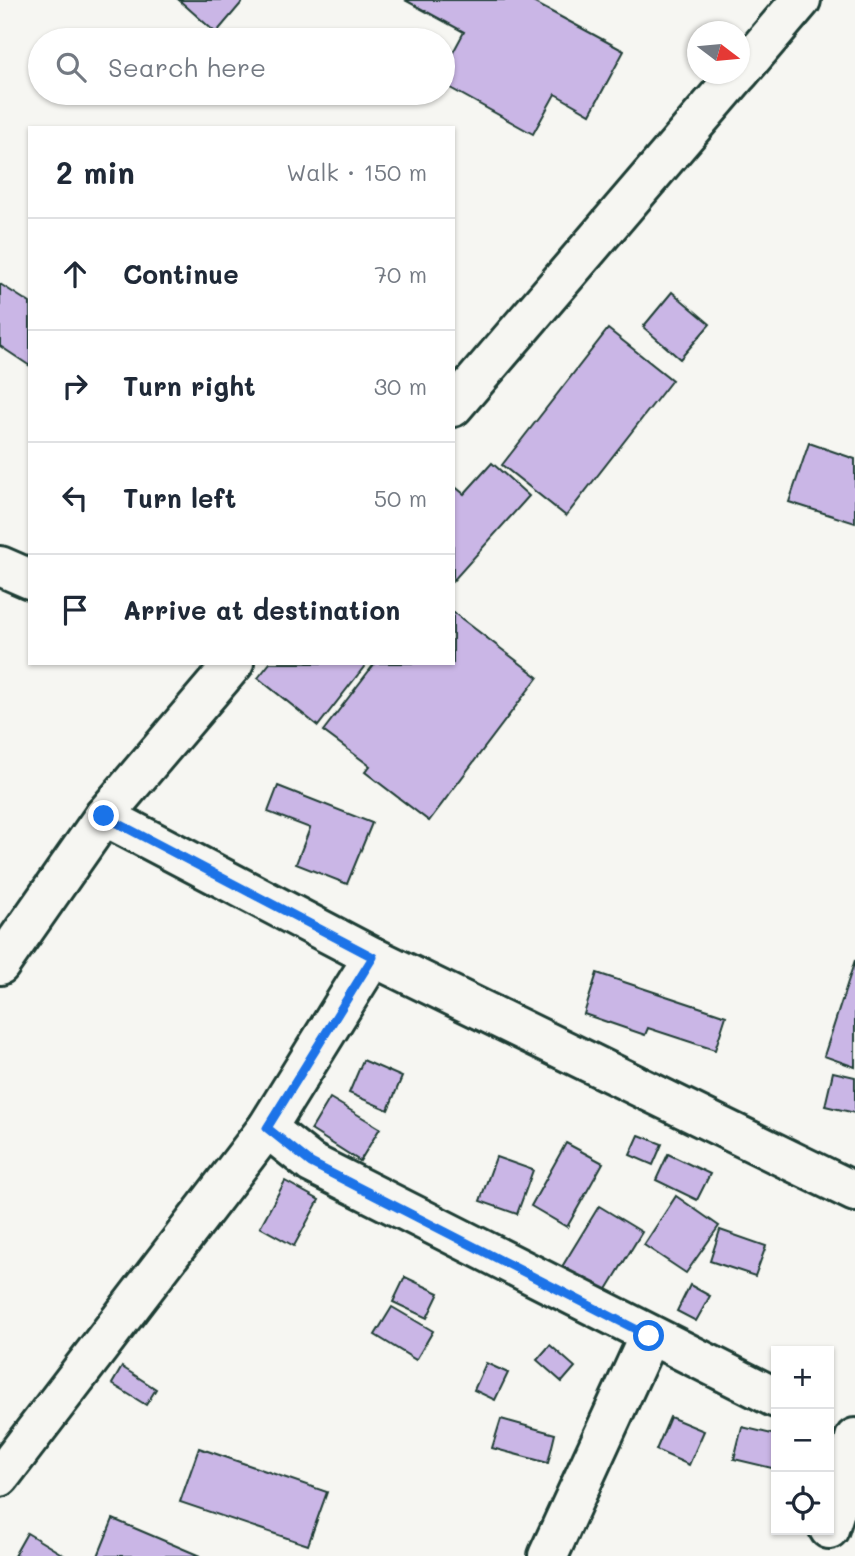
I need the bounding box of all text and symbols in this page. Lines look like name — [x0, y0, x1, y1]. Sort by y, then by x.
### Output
north arrow — [687, 21, 750, 84]
search box — [28, 28, 455, 105]
icon: search — [52, 48, 90, 86]
text: Search here — [108, 50, 266, 84]
text: 2 min — [56, 152, 135, 192]
text: Walk · 150 m — [286, 157, 427, 187]
icon: ahead — [56, 255, 94, 293]
text: Continue — [123, 257, 239, 291]
text: 70 m — [374, 259, 427, 289]
icon: right — [56, 367, 94, 405]
text: Turn right — [123, 369, 256, 403]
text: 30 m — [374, 371, 427, 401]
icon: left — [56, 479, 94, 517]
text: Turn left — [123, 481, 236, 515]
text: 50 m — [374, 483, 427, 513]
icon: arrive — [56, 591, 94, 629]
text: Arrive at destination — [123, 593, 400, 627]
route end — [88, 800, 119, 831]
route start — [633, 1320, 664, 1351]
map controls — [771, 1346, 834, 1535]
button: + — [771, 1346, 834, 1409]
button: − — [771, 1409, 834, 1472]
button: locate — [771, 1472, 834, 1535]

